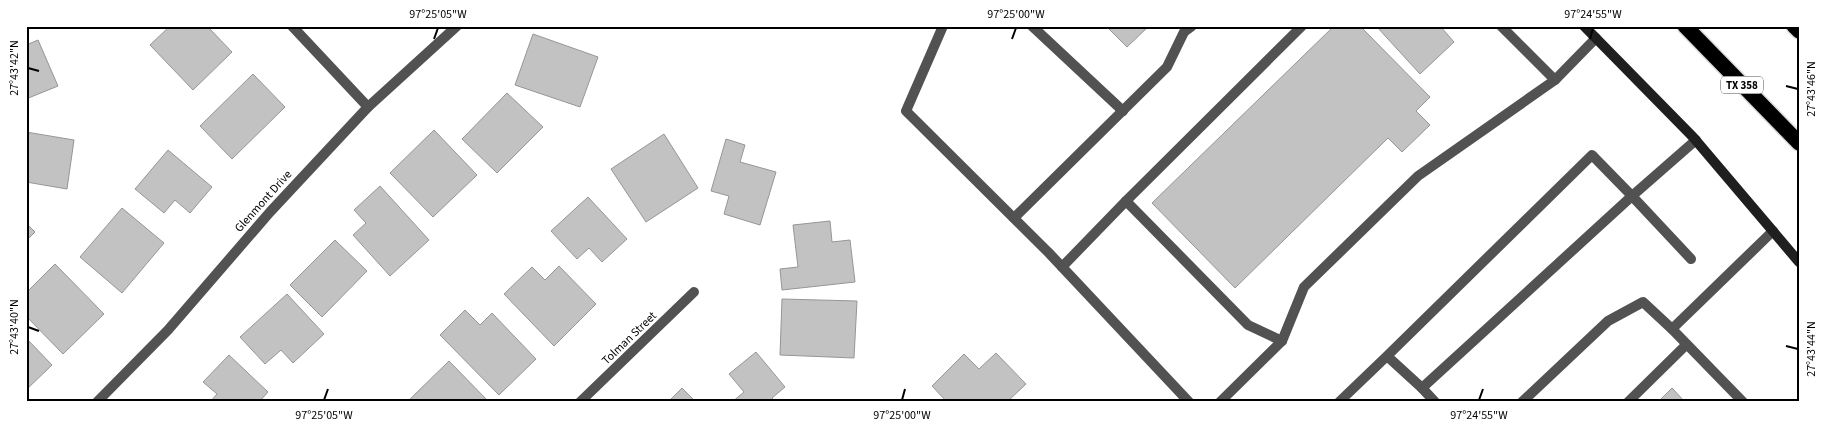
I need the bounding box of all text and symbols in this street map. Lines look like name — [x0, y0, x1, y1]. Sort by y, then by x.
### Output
text: 97°25'05"W — [409, 6, 467, 23]
text: 97°25'00"W — [987, 6, 1045, 23]
text: 97°24'55"W — [1564, 6, 1622, 23]
text: 27°43'42"N — [6, 40, 23, 96]
text: 27°43'46"N — [1803, 61, 1820, 117]
road number: TX 358 — [1721, 76, 1763, 94]
street label: Glenmont Drive — [231, 166, 296, 236]
text: 27°43'40"N — [6, 299, 23, 355]
street label: Tolman Street — [598, 308, 661, 369]
text: 27°43'44"N — [1803, 321, 1820, 377]
text: 97°25'05"W — [295, 407, 353, 424]
text: 97°25'00"W — [873, 407, 931, 424]
text: 97°24'55"W — [1450, 407, 1508, 424]

